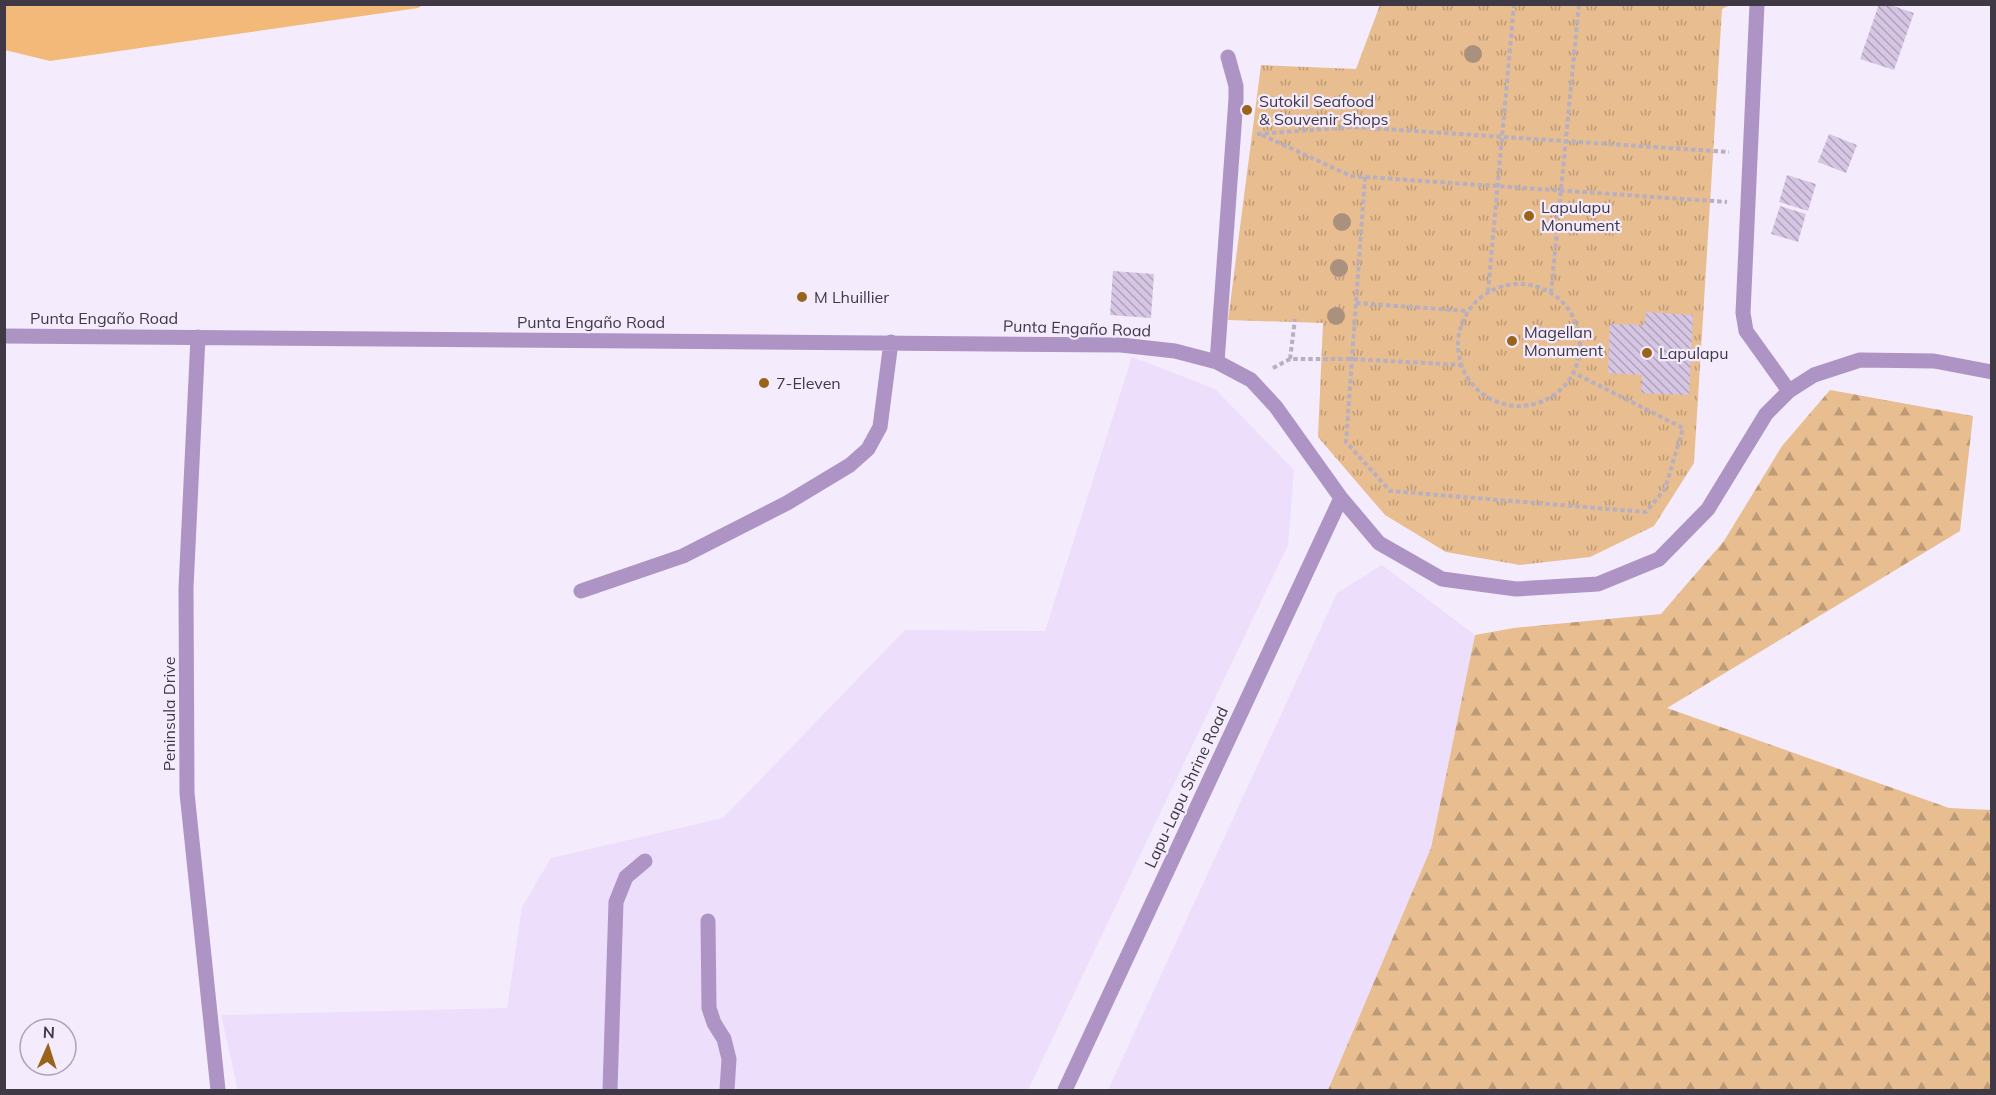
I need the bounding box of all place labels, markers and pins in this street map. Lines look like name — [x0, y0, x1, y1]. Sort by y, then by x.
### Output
place label: Sutokil Seafood & Souvenir Shops — [1259, 91, 1389, 129]
marker: Sutokil Seafood & Souvenir Shops — [1240, 103, 1254, 117]
place label: Lapulapu Monument — [1541, 197, 1621, 235]
marker: Lapulapu Monument — [1522, 209, 1536, 223]
place label: M Lhuillier — [814, 287, 889, 307]
marker: M Lhuillier — [795, 290, 809, 304]
place label: Magellan Monument — [1524, 322, 1604, 360]
marker: Magellan Monument — [1505, 334, 1519, 348]
place label: Lapulapu — [1659, 343, 1728, 363]
marker: Lapulapu — [1640, 346, 1654, 360]
place label: 7-Eleven — [776, 373, 841, 393]
marker: 7-Eleven — [757, 376, 771, 390]

